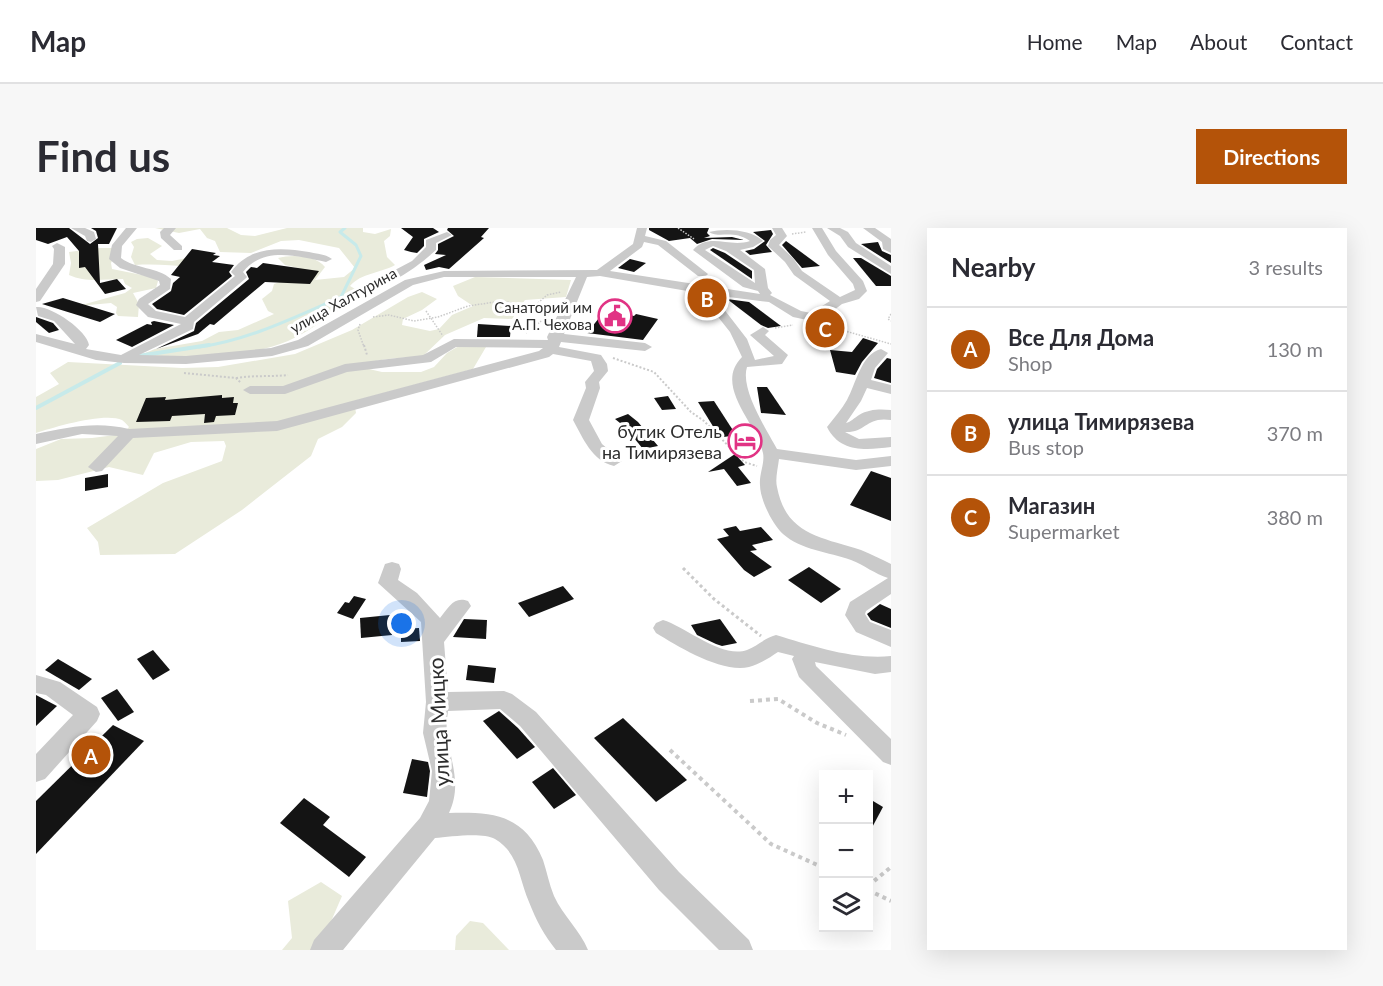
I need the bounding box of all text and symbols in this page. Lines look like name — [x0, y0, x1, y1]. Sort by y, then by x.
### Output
text: Map — [30, 24, 86, 58]
text: Home — [1027, 29, 1083, 54]
text: Map — [1116, 29, 1157, 54]
text: About — [1190, 29, 1247, 54]
text: Contact — [1280, 29, 1353, 54]
button: Directions — [1196, 129, 1347, 184]
text: Find us — [36, 131, 170, 181]
text: Nearby — [951, 251, 1036, 283]
text: 3 results — [1248, 255, 1323, 279]
street label: улица Халтурина — [287, 263, 399, 337]
pin: B — [688, 276, 726, 320]
place label: Санаторий им А.П. Чехова — [494, 298, 592, 333]
public building icon: Санаторий им А.П. Чехова — [597, 298, 633, 334]
pin: C — [806, 306, 844, 350]
text: Все Для Дома — [1008, 324, 1154, 351]
text: A — [964, 337, 977, 361]
text: 130 m — [1267, 337, 1323, 361]
text: Shop — [1008, 351, 1052, 375]
text: улица Тимирязева — [1008, 408, 1194, 435]
place label: бутик Отель на Тимирязева — [602, 420, 722, 463]
text: B — [964, 421, 977, 445]
text: 370 m — [1267, 421, 1323, 445]
hotel icon: бутик Отель на Тимирязева — [727, 423, 763, 459]
text: Bus stop — [1008, 435, 1084, 459]
text: Магазин — [1008, 492, 1095, 519]
text: C — [964, 505, 977, 529]
text: 380 m — [1267, 505, 1323, 529]
text: Supermarket — [1008, 519, 1120, 543]
your location — [387, 609, 416, 638]
street label: улица Мицко — [422, 657, 454, 787]
pin: A — [72, 732, 110, 778]
map controls — [819, 770, 873, 932]
button: + — [819, 770, 873, 824]
button: − — [819, 824, 873, 878]
button: layers — [819, 878, 873, 932]

